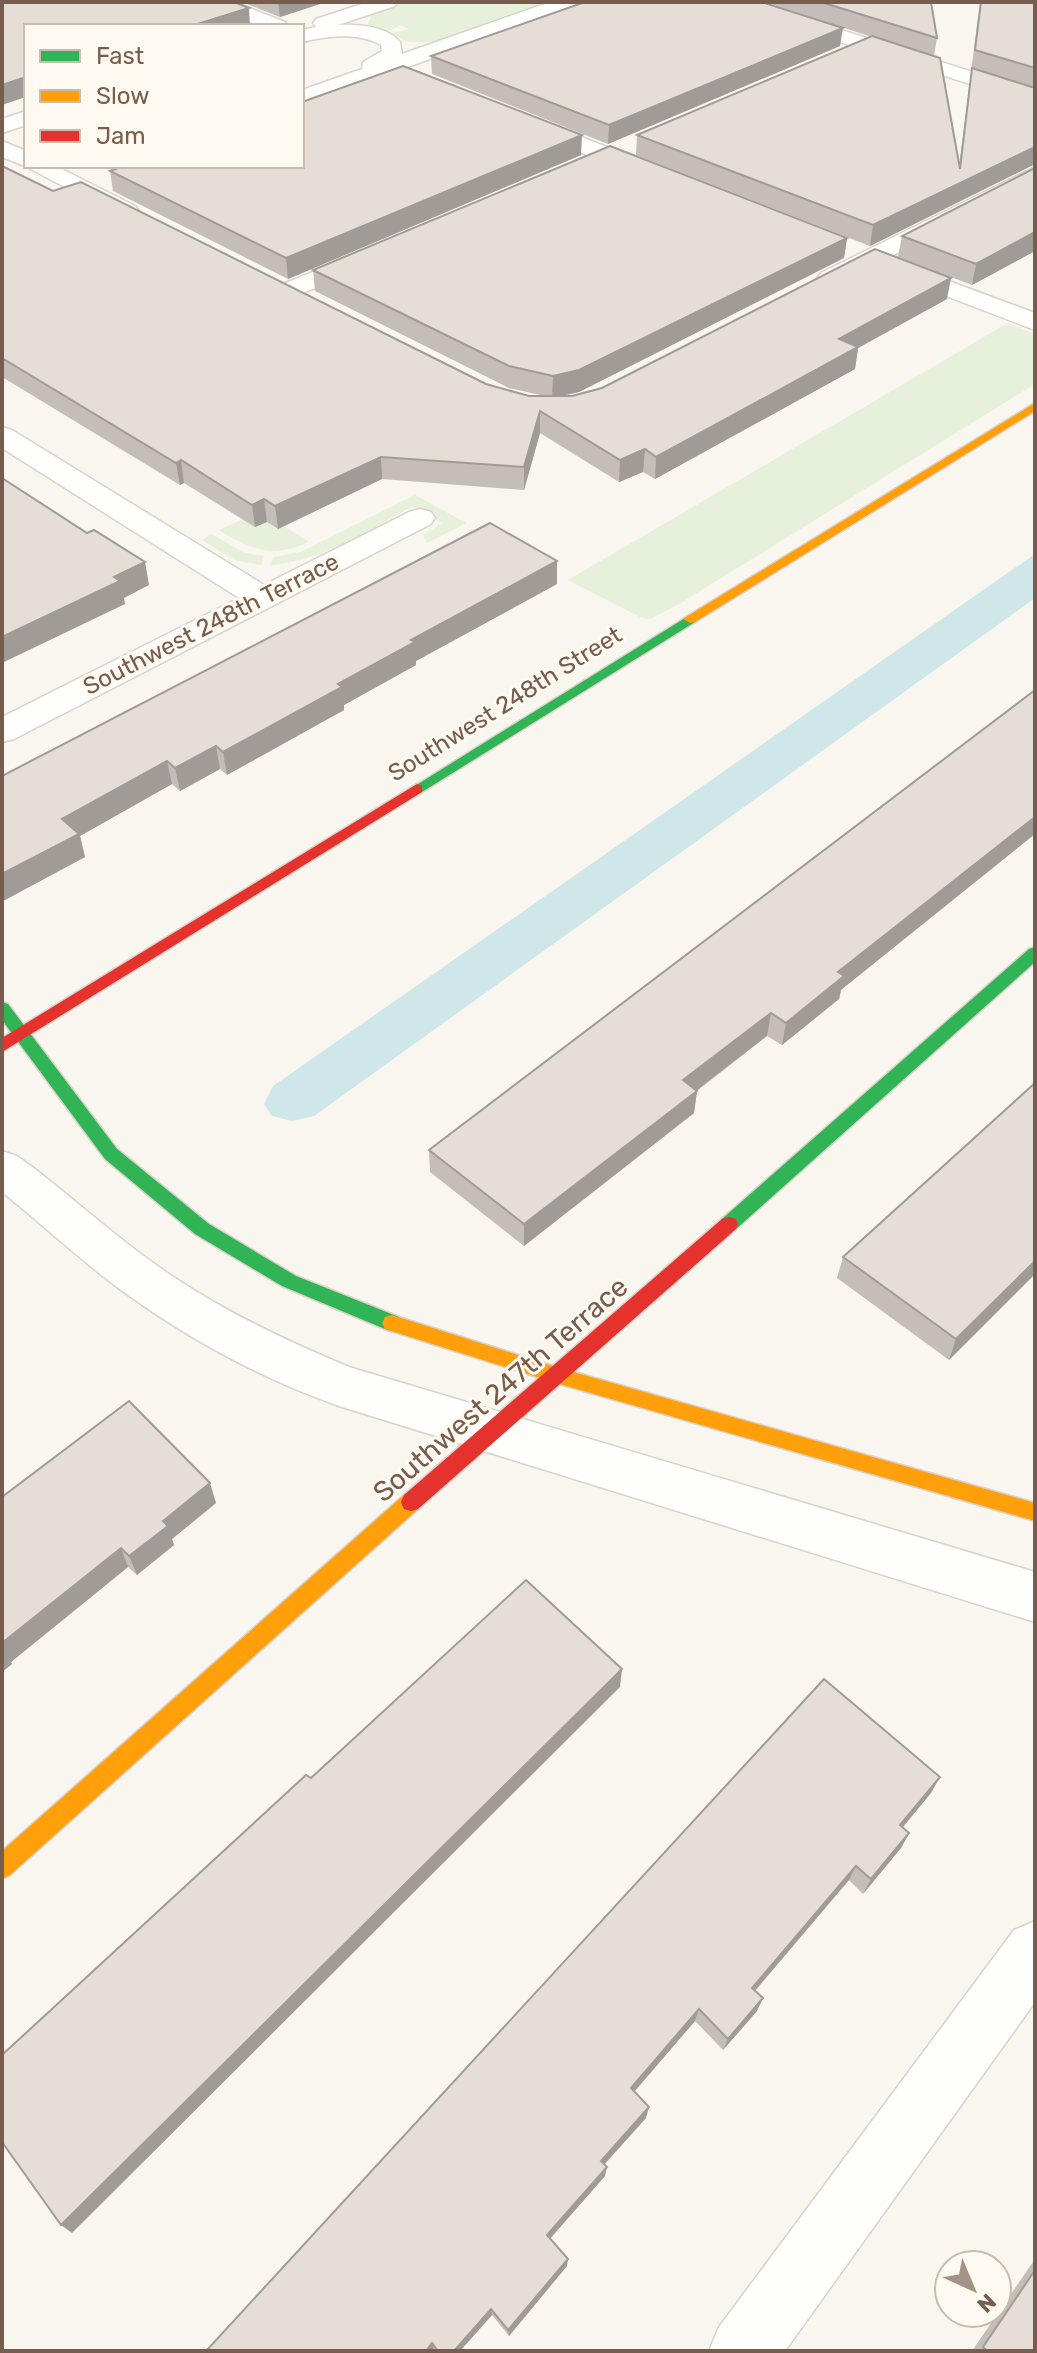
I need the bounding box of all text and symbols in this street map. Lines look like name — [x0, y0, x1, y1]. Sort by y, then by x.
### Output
legend — [24, 24, 304, 168]
text: Fast — [96, 42, 144, 70]
text: Slow — [96, 82, 149, 110]
text: Jam — [96, 122, 146, 150]
street label: Southwest 248th Terrace — [78, 547, 344, 701]
street label: Southwest 248th Street — [383, 621, 627, 787]
street label: Southwest 247th Terrace — [366, 1270, 634, 1509]
north arrow — [933, 2249, 1013, 2329]
text: N — [971, 2288, 1002, 2318]

